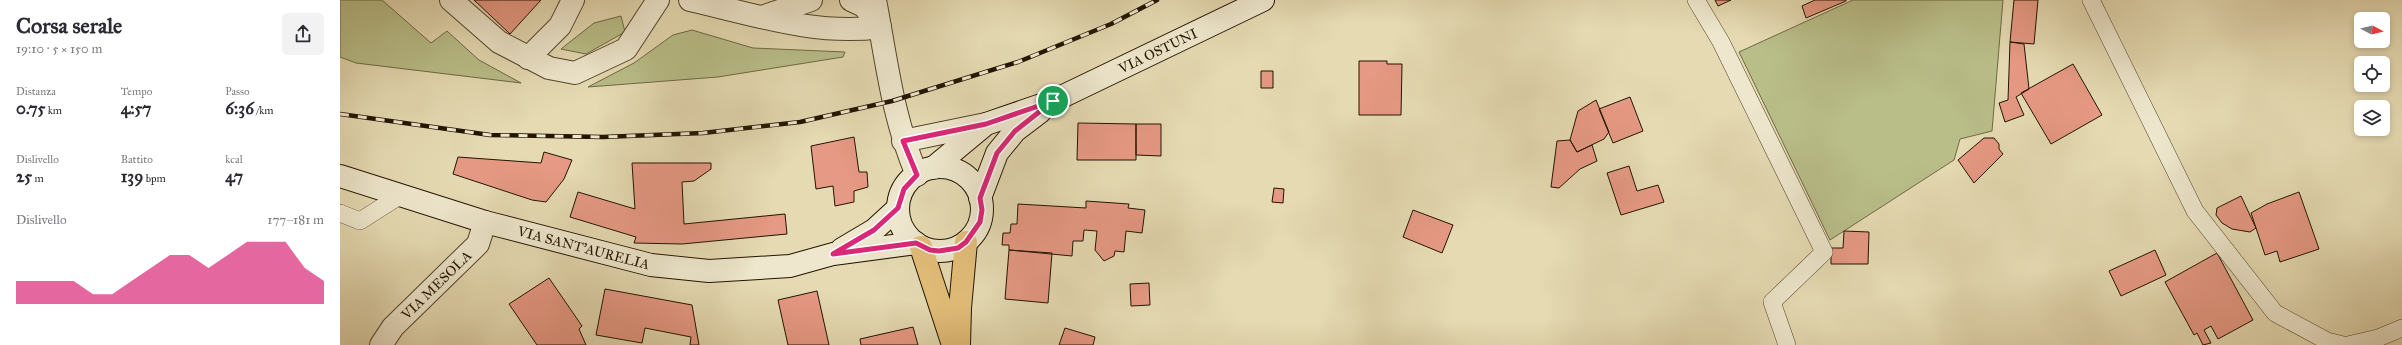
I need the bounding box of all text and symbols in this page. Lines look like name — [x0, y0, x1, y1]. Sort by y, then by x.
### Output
text: Corsa serale — [16, 12, 122, 39]
north arrow — [2354, 12, 2390, 48]
map controls — [2354, 12, 2390, 136]
button: share — [282, 13, 324, 55]
street label: VIA OSTUNI — [1115, 25, 1200, 78]
text: 19:10 · 5 × 150 m — [16, 41, 102, 57]
button: locate — [2354, 56, 2390, 92]
pin — [1036, 84, 1070, 118]
text: Distanza — [16, 85, 56, 98]
text: Tempo — [121, 85, 152, 98]
text: Passo — [225, 85, 250, 98]
icon: arrive — [1042, 90, 1064, 112]
text: 0.75 — [16, 98, 45, 119]
text: 4:57 — [121, 98, 151, 119]
text: 6:36 — [225, 98, 254, 119]
button: layers — [2354, 100, 2390, 136]
text: km — [45, 104, 62, 117]
text: /km — [254, 104, 274, 117]
text: Dislivello — [16, 153, 59, 166]
text: Battito — [121, 153, 153, 166]
text: kcal — [225, 153, 243, 166]
text: 25 — [16, 166, 32, 187]
text: 139 — [121, 166, 143, 187]
text: 47 — [225, 166, 243, 187]
text: m — [32, 172, 44, 185]
text: bpm — [143, 172, 166, 185]
text: Dislivello — [16, 212, 67, 228]
text: 177–181 m — [267, 212, 324, 228]
street label: VIA SANT'AURELIA — [515, 223, 652, 273]
street label: VIA MESOLA — [397, 247, 476, 324]

